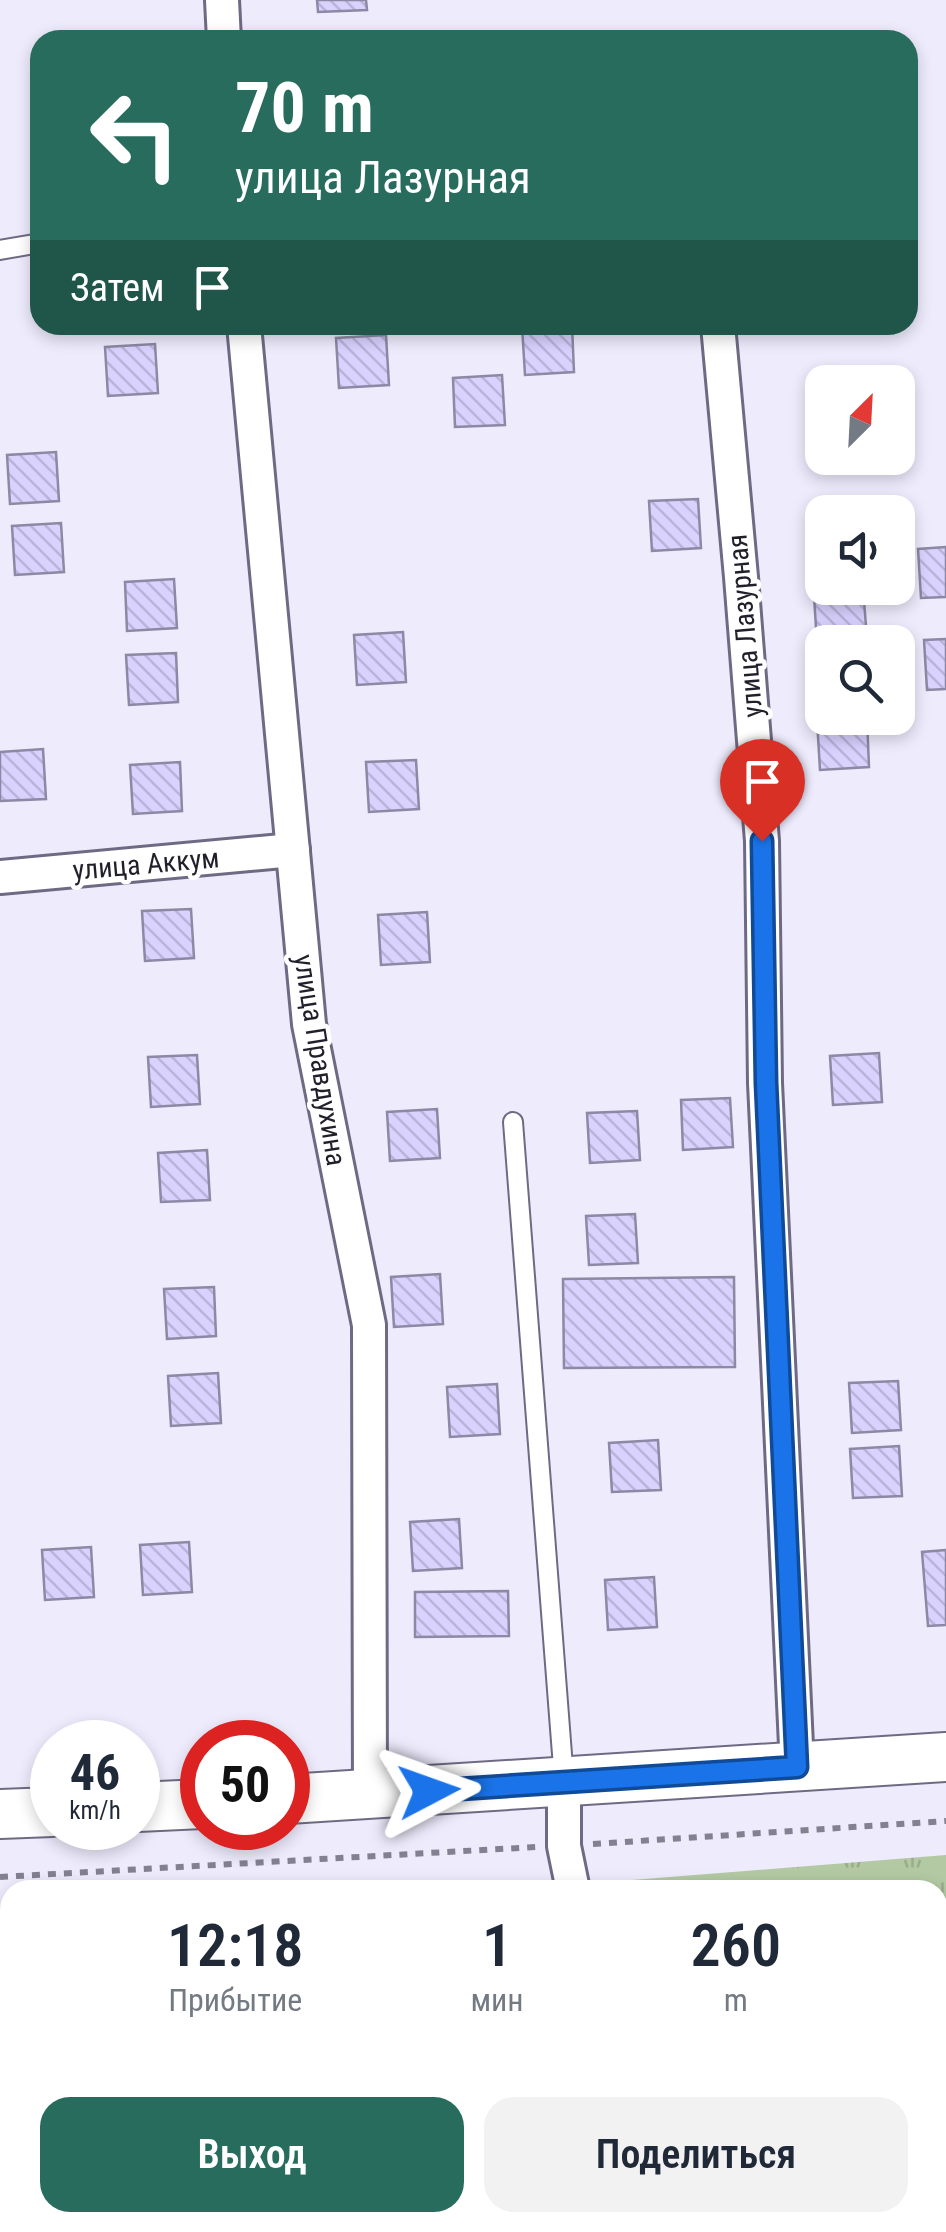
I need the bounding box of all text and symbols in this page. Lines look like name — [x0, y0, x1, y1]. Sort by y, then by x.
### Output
text: 70 m — [235, 67, 374, 149]
icon: left — [70, 70, 200, 200]
text: улица Лазурная — [235, 151, 531, 204]
icon: arrive — [185, 260, 240, 315]
text: Затем — [70, 266, 165, 310]
north arrow — [805, 365, 915, 475]
map controls — [805, 365, 915, 735]
button: sound — [805, 495, 915, 605]
street label: улица Лазурная — [721, 533, 769, 719]
button: search — [805, 625, 915, 735]
pin — [720, 739, 805, 842]
icon: arrive — [735, 754, 790, 809]
street label: улица Аккум — [71, 841, 221, 887]
street label: улица Правдухина — [287, 952, 353, 1168]
speed limit sign: 50 — [180, 1720, 310, 1850]
position arrow — [377, 1739, 481, 1843]
text: 46 — [70, 1744, 120, 1802]
text: km/h — [69, 1796, 121, 1825]
text: 12:18 — [167, 1910, 303, 1981]
text: 1 — [482, 1910, 512, 1981]
text: 260 — [691, 1910, 781, 1981]
text: Прибытие — [168, 1981, 302, 2019]
text: мин — [470, 1981, 524, 2019]
text: m — [724, 1981, 748, 2019]
button: Выход — [40, 2097, 464, 2212]
button: Поделиться — [484, 2097, 908, 2212]

